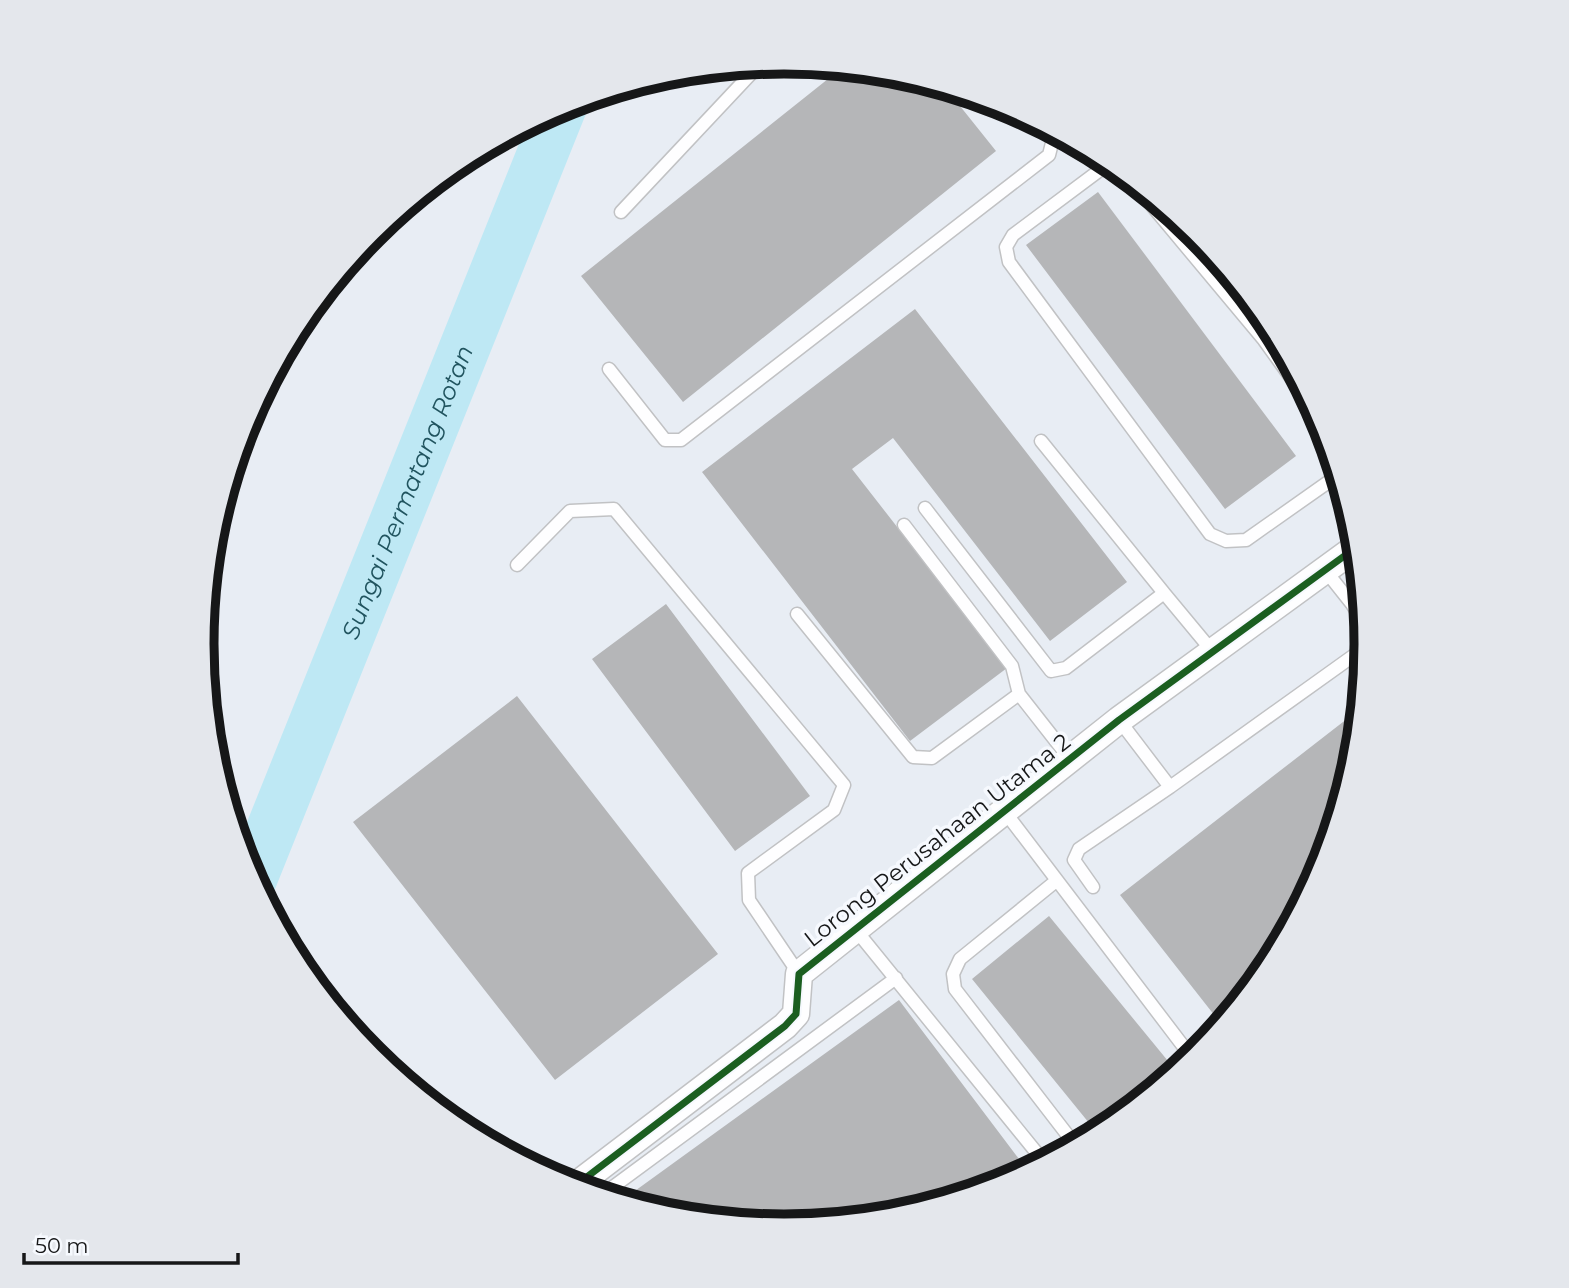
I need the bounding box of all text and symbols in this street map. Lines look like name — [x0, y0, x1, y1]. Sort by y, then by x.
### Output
water label: Sungai Permatang Rotan — [335, 341, 479, 643]
street label: Lorong Perusahaan Utama 2 — [798, 727, 1076, 953]
scale bar — [24, 1222, 238, 1266]
text: 50 m — [35, 1233, 89, 1258]

